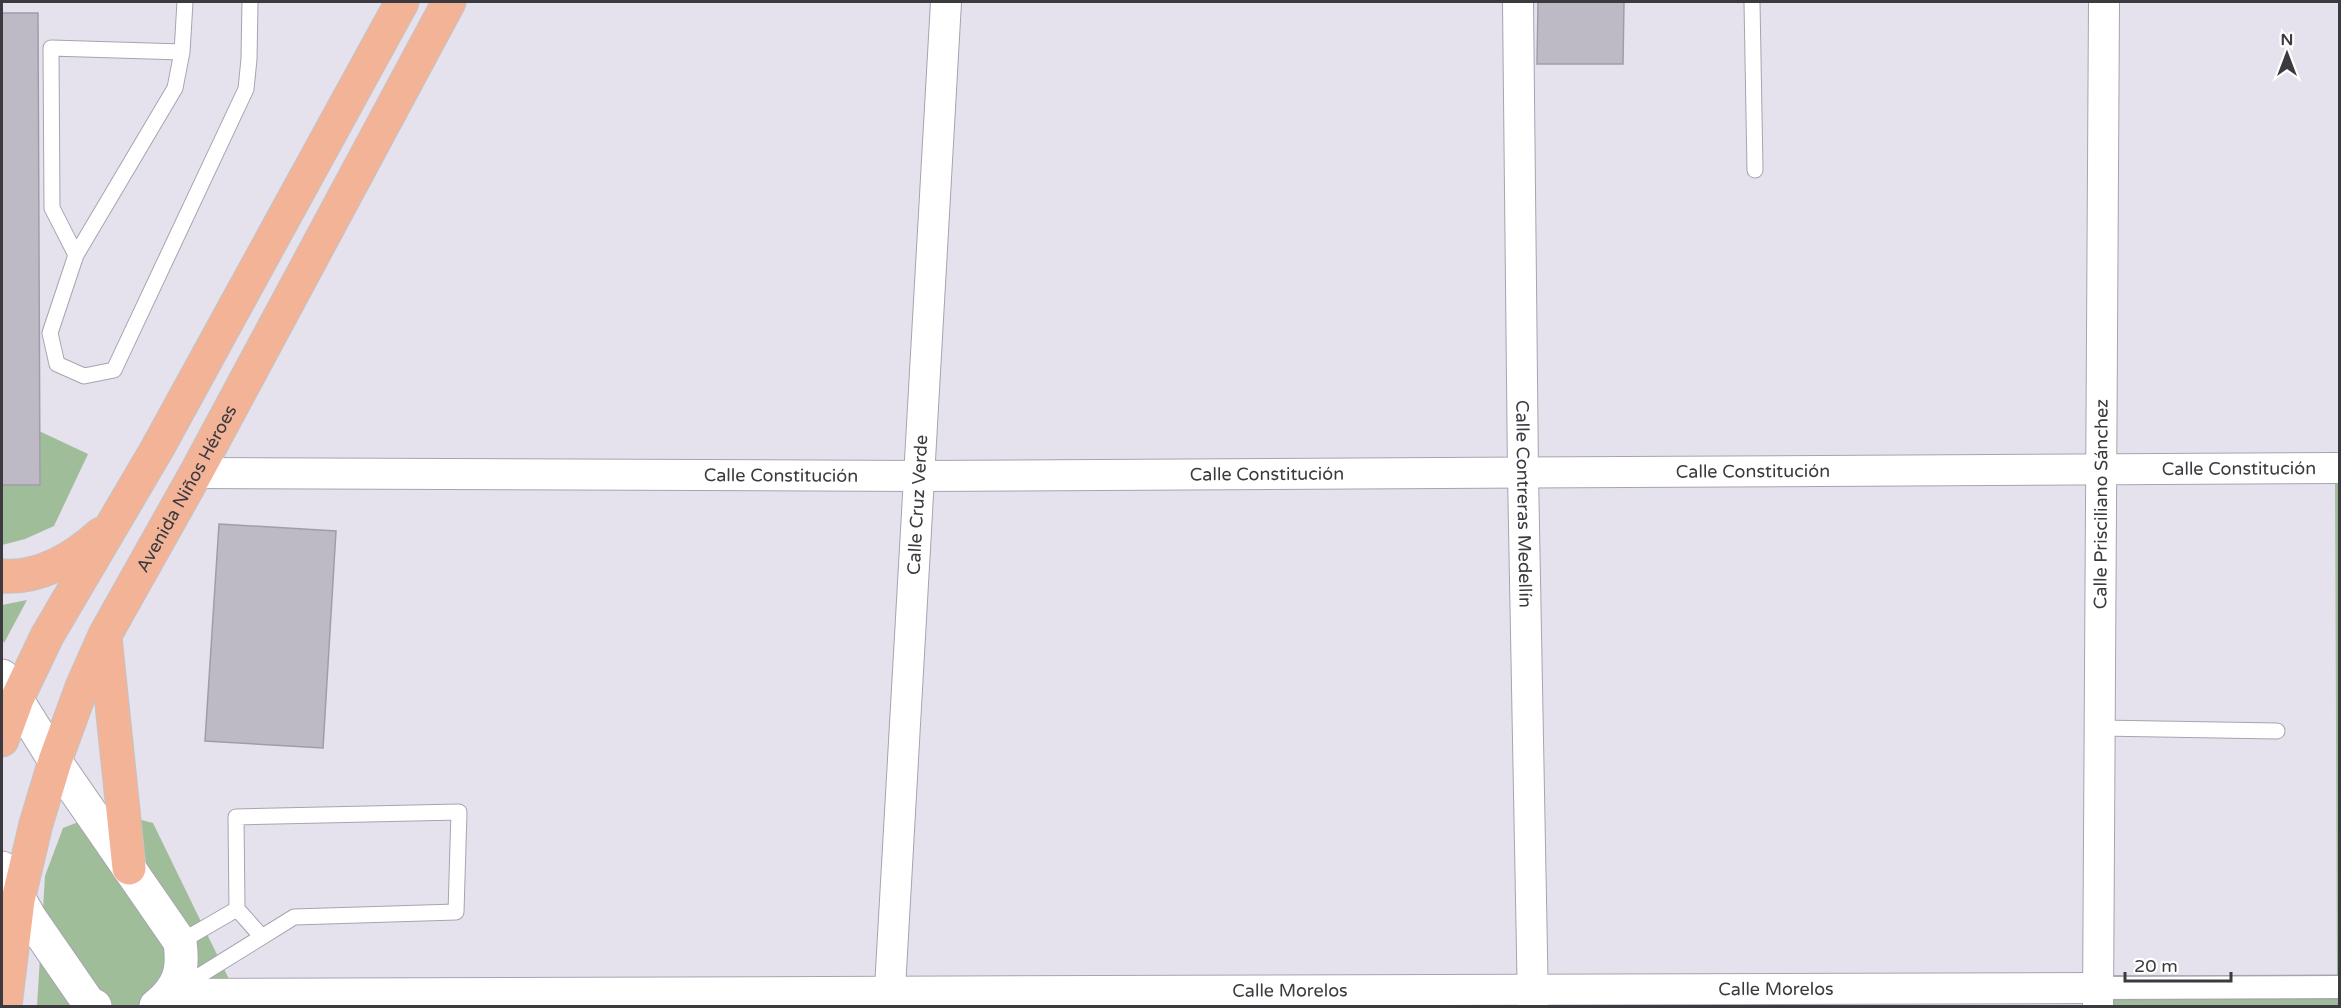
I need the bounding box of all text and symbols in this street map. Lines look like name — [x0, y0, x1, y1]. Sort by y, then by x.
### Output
north arrow — [2257, 24, 2317, 84]
text: N — [2281, 30, 2293, 50]
street label: Calle Prisciliano Sánchez — [2089, 399, 2113, 609]
street label: Calle Contreras Medellín — [1511, 400, 1537, 608]
street label: Avenida Niños Héroes — [131, 401, 242, 576]
street label: Calle Cruz Verde — [902, 434, 932, 575]
street label: Calle Constitución — [2162, 457, 2316, 480]
street label: Calle Constitución — [1676, 460, 1830, 483]
street label: Calle Constitución — [1190, 463, 1344, 485]
street label: Calle Constitución — [704, 464, 858, 487]
scale bar — [2125, 945, 2232, 983]
text: 20 m — [2134, 955, 2178, 977]
street label: Calle Morelos — [1718, 978, 1834, 1000]
street label: Calle Morelos — [1232, 979, 1348, 1002]

